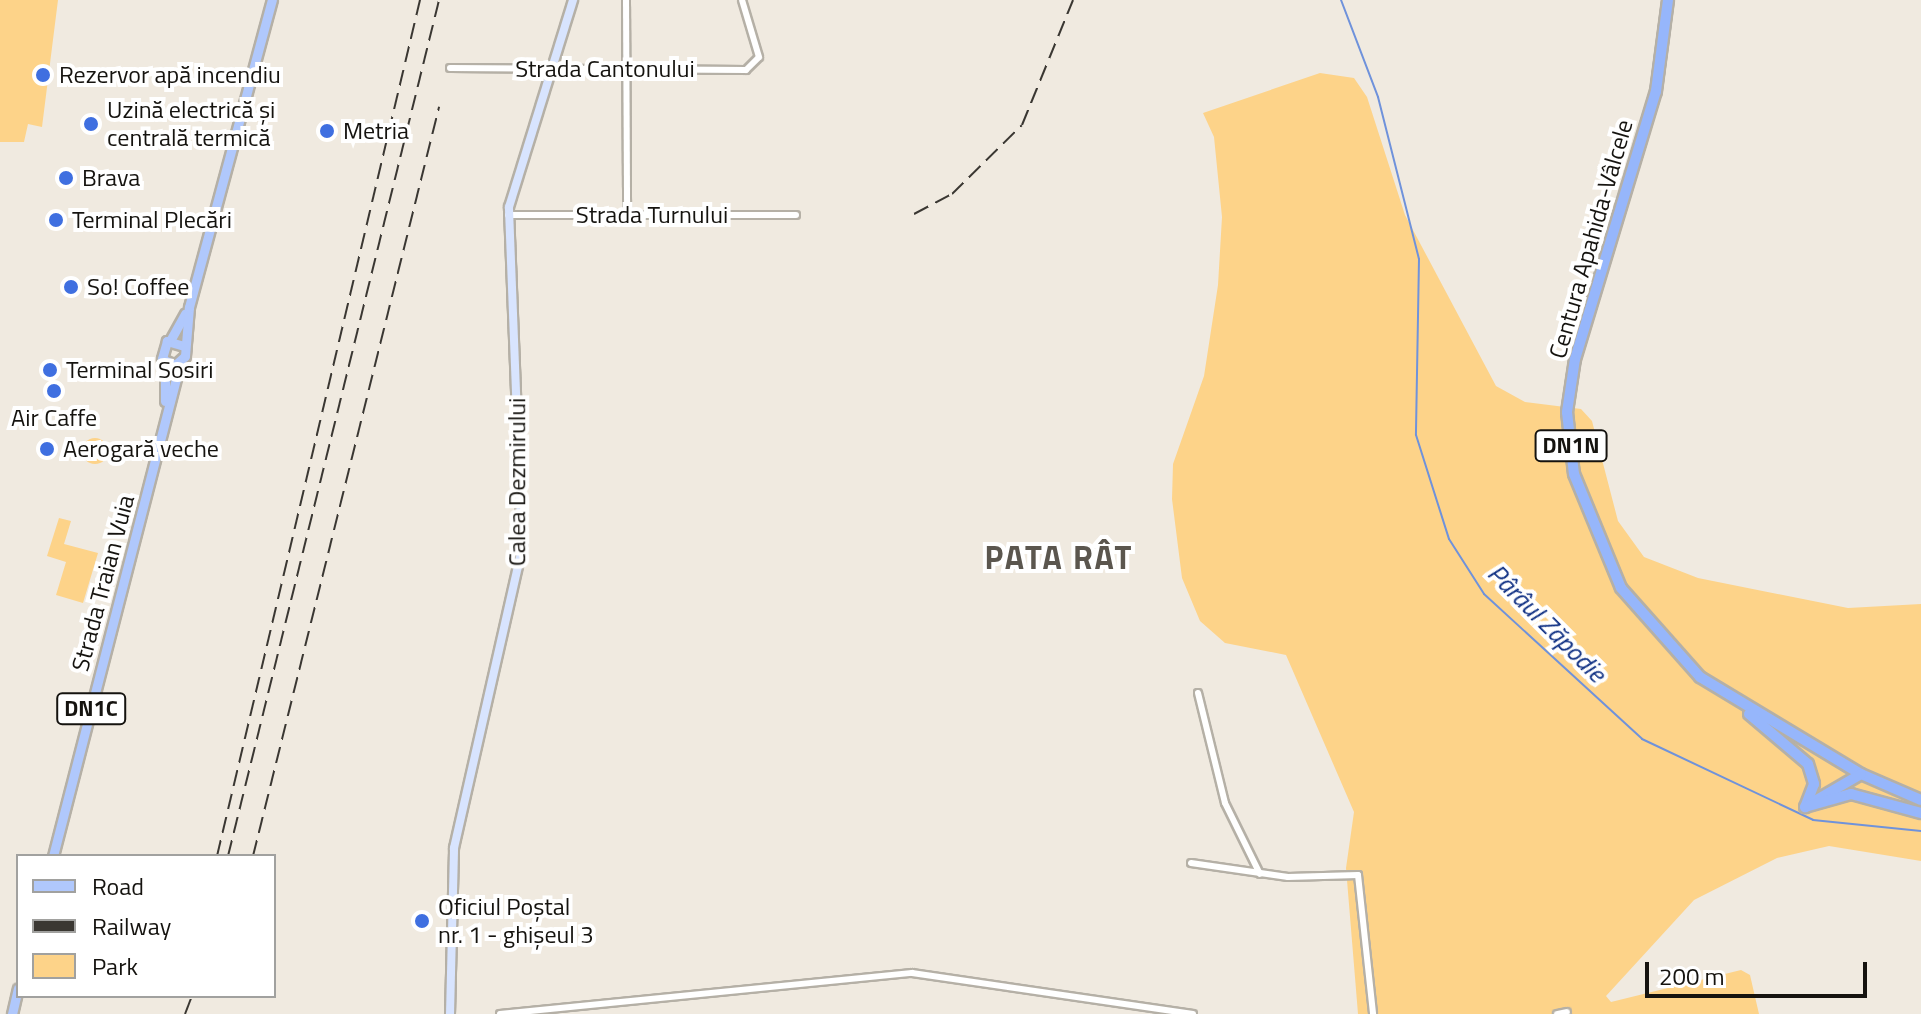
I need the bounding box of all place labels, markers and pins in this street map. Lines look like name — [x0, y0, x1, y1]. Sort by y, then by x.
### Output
place label: Rezervor apă incendiu — [59, 61, 281, 89]
marker: Rezervor apă incendiu — [34, 66, 52, 84]
place label: Uzină electrică și centrală termică — [107, 96, 275, 152]
marker: Uzină electrică și centrală termică — [82, 115, 100, 133]
place label: Metria — [343, 117, 409, 145]
marker: Metria — [318, 122, 336, 140]
place label: Brava — [82, 164, 140, 192]
marker: Brava — [57, 169, 75, 187]
place label: Terminal Plecări — [72, 206, 232, 234]
marker: Terminal Plecări — [47, 211, 65, 229]
place label: So! Coffee — [87, 273, 189, 301]
marker: So! Coffee — [62, 278, 80, 296]
place label: Terminal Sosiri — [66, 356, 214, 384]
marker: Terminal Sosiri — [41, 361, 59, 379]
marker: Air Caffe — [45, 382, 63, 400]
place label: Air Caffe — [11, 404, 97, 432]
place label: Aerogară veche — [63, 435, 219, 463]
marker: Aerogară veche — [38, 440, 56, 458]
place label: Oficiul Poștal nr. 1 - ghișeul 3 — [438, 893, 594, 949]
marker: Oficiul Poștal nr. 1 - ghișeul 3 — [413, 912, 431, 930]

